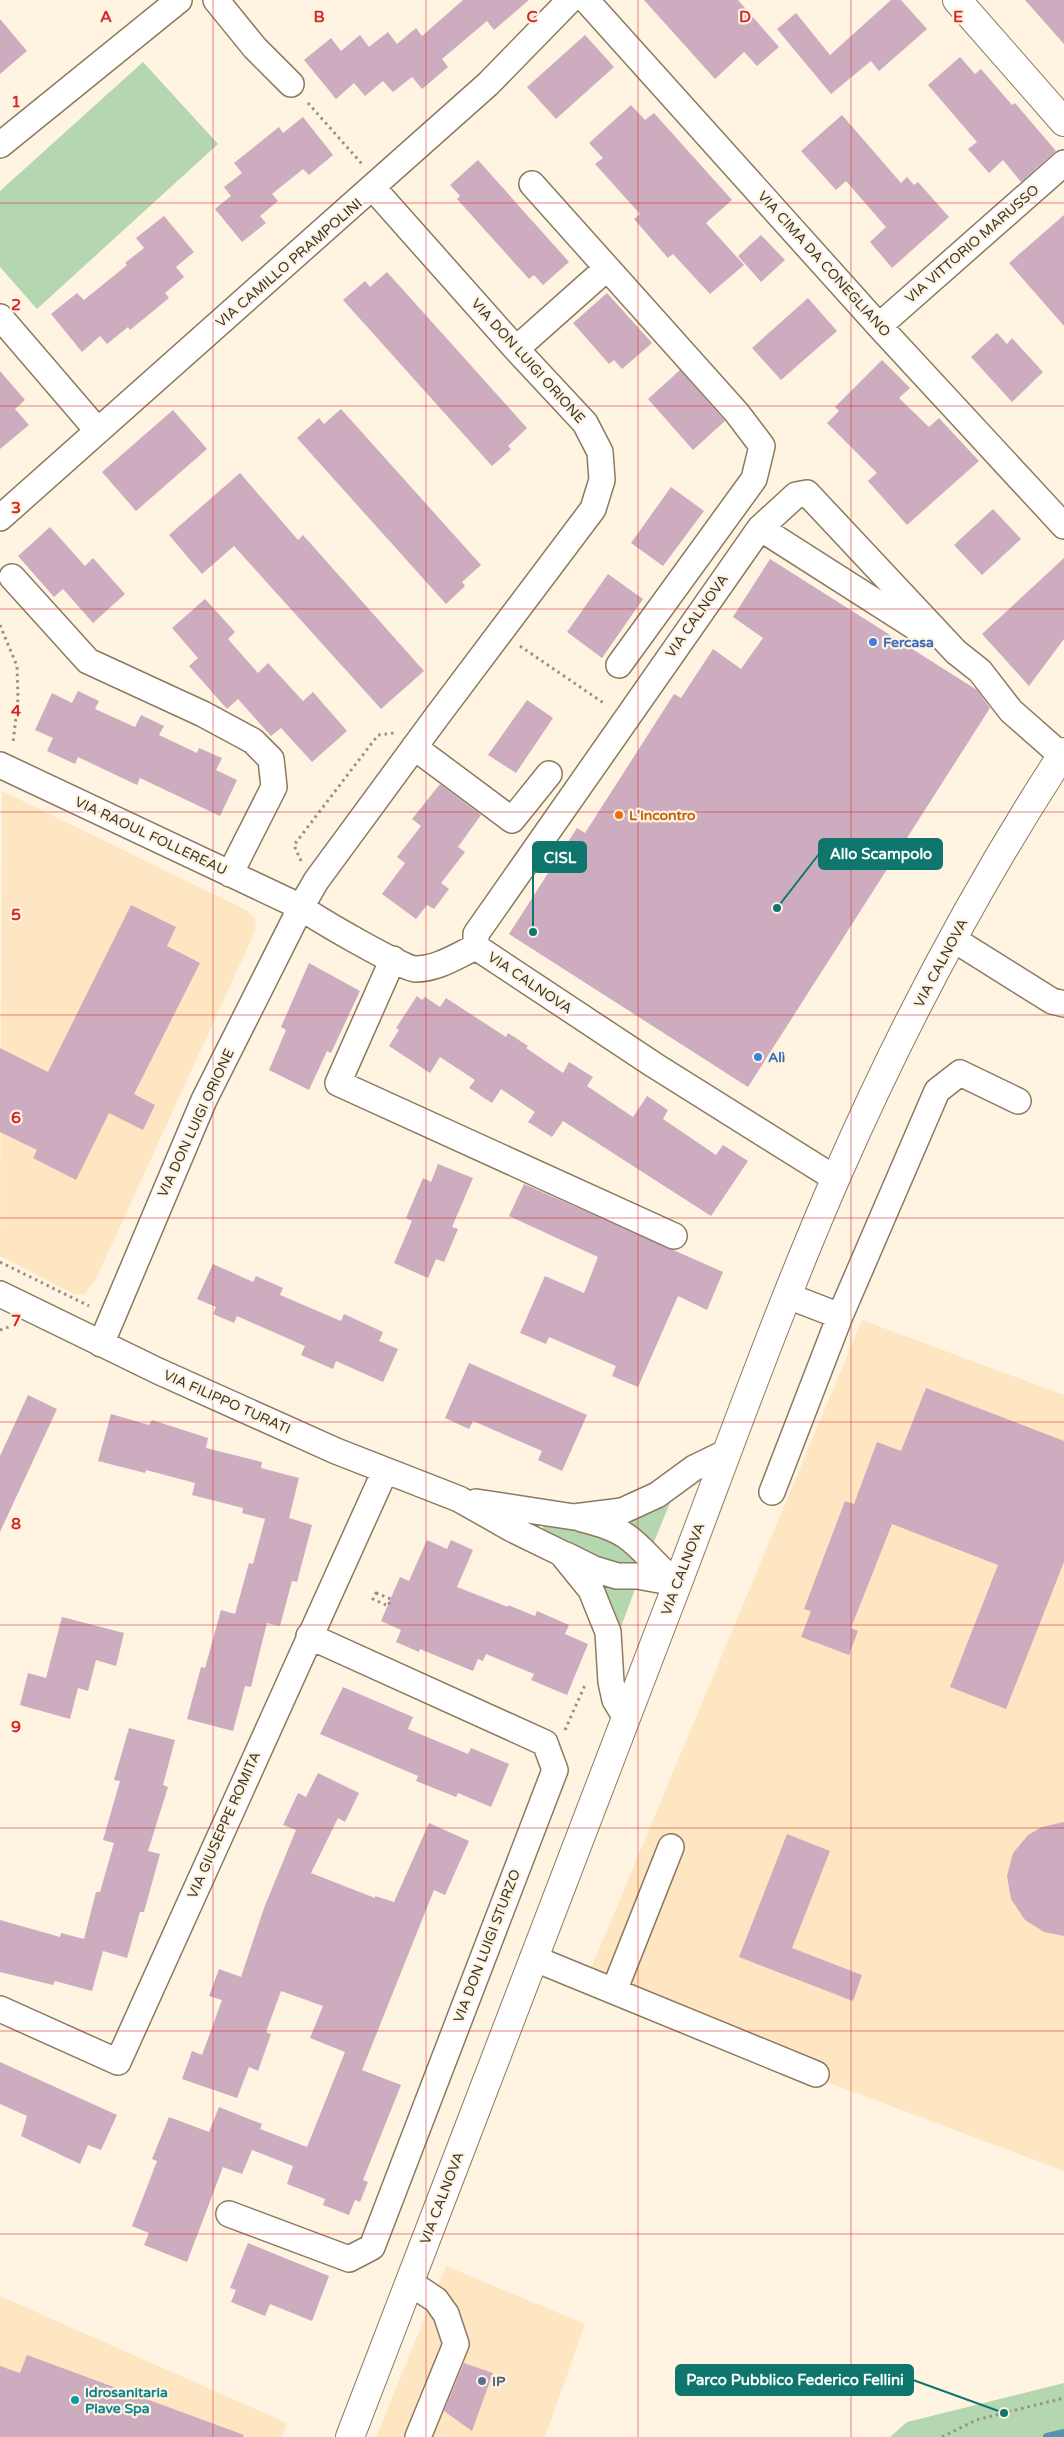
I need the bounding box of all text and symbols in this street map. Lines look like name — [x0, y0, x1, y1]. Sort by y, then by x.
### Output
text: A — [100, 7, 112, 27]
text: B — [313, 7, 325, 27]
text: C — [526, 7, 538, 27]
text: D — [739, 7, 751, 27]
text: E — [953, 7, 963, 27]
text: 1 — [11, 92, 21, 112]
street label: VIA VITTORIO MARUSSO — [902, 181, 1042, 307]
street label: VIA CIMA DA CONEGLIANO — [754, 188, 894, 340]
street label: VIA CAMILLO PRAMPOLINI — [212, 195, 366, 331]
text: 2 — [11, 295, 21, 315]
street label: VIA DON LUIGI ORIONE — [467, 295, 589, 427]
text: 3 — [11, 498, 21, 518]
street label: VIA CALNOVA — [662, 571, 732, 661]
place label: Fercasa — [883, 634, 934, 651]
marker: Fercasa — [867, 636, 879, 648]
text: 4 — [11, 701, 21, 721]
street label: VIA RAOUL FOLLEREAU — [72, 793, 230, 879]
place label: L'incontro — [629, 807, 696, 824]
marker: L'incontro — [613, 809, 625, 821]
callout: Allo Scampolo — [819, 839, 942, 869]
callout: CISL — [533, 842, 586, 872]
text: Allo Scampolo — [830, 845, 932, 864]
text: CISL — [544, 849, 577, 867]
text: 5 — [11, 905, 21, 925]
street label: VIA CALNOVA — [910, 916, 972, 1010]
street label: VIA CALNOVA — [485, 949, 575, 1017]
street label: VIA DON LUIGI ORIONE — [154, 1046, 238, 1200]
place label: Alì — [768, 1049, 785, 1066]
marker: Alì — [752, 1051, 764, 1063]
text: 6 — [11, 1108, 21, 1128]
text: 7 — [11, 1311, 21, 1331]
street label: VIA FILIPPO TURATI — [161, 1366, 293, 1438]
text: 8 — [11, 1514, 21, 1534]
street label: VIA CALNOVA — [658, 1520, 708, 1618]
text: 9 — [11, 1717, 21, 1737]
street label: VIA GIUSEPPE ROMITA — [184, 1749, 264, 1901]
street label: VIA DON LUIGI STURZO — [450, 1867, 524, 2025]
street label: VIA CALNOVA — [417, 2149, 467, 2247]
callout: Parco Pubblico Federico Fellini — [676, 2365, 913, 2395]
text: Parco Pubblico Federico Fellini — [686, 2371, 904, 2389]
place label: IP — [492, 2373, 506, 2390]
marker: IP — [476, 2375, 488, 2387]
place label: Idrosanitaria Piave Spa — [85, 2384, 168, 2417]
marker: Idrosanitaria Piave Spa — [69, 2394, 81, 2406]

